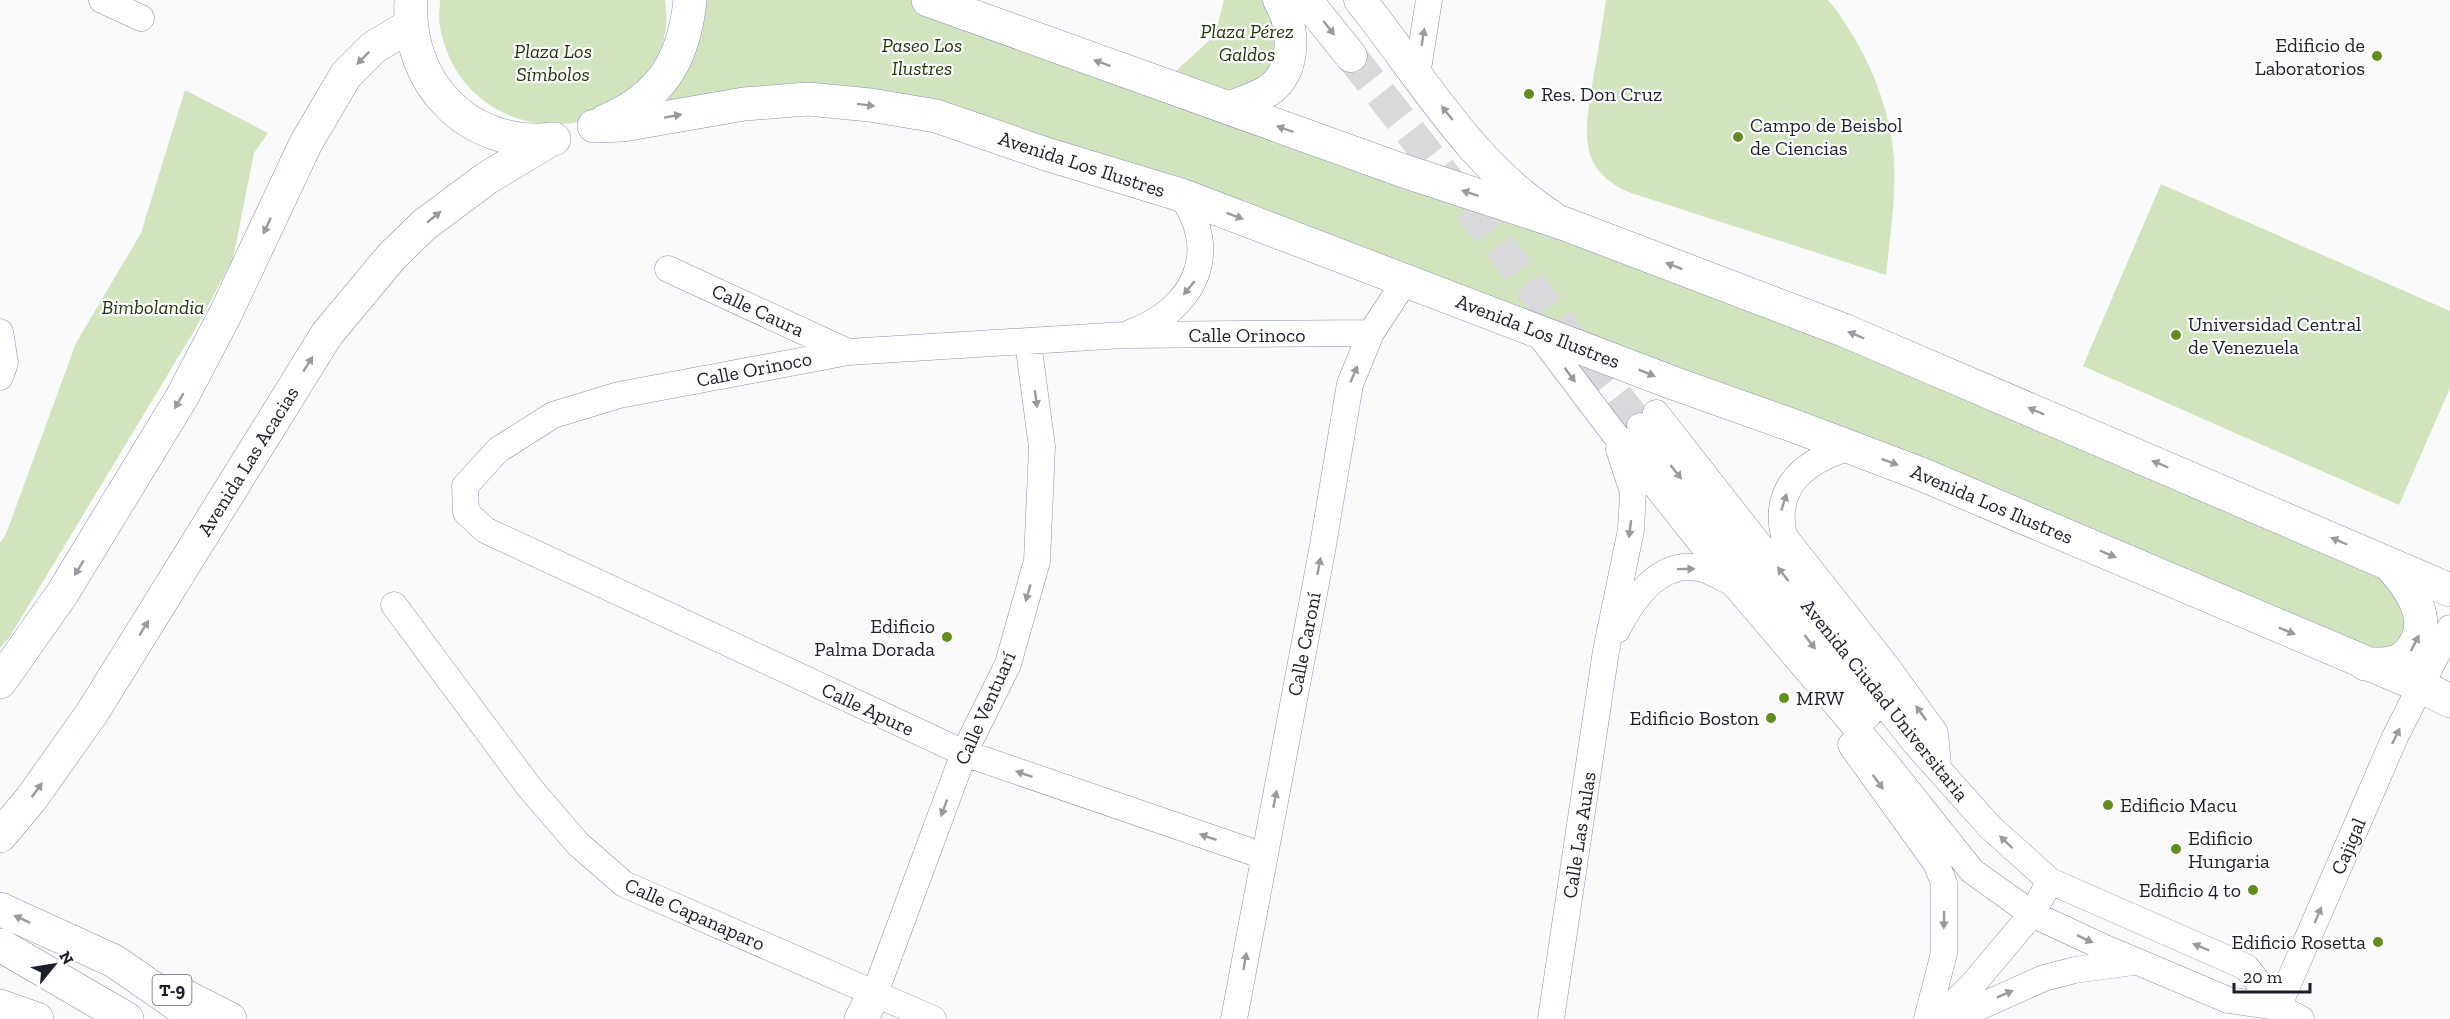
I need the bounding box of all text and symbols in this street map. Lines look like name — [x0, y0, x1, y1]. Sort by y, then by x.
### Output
park label: Plaza Pérez Galdos — [1200, 19, 1294, 66]
one-way arrow — [1322, 20, 1335, 36]
one-way arrow — [1418, 28, 1427, 47]
park label: Paseo Los Ilustres — [882, 33, 962, 80]
place label: Edificio de Laboratorios — [2255, 33, 2365, 80]
park label: Plaza Los Símbolos — [514, 39, 592, 86]
marker: Edificio de Laboratorios — [2370, 49, 2384, 63]
one-way arrow — [356, 51, 370, 65]
one-way arrow — [1093, 57, 1111, 67]
place label: Res. Don Cruz — [1541, 82, 1662, 106]
marker: Res. Don Cruz — [1522, 87, 1536, 101]
one-way arrow — [857, 100, 876, 110]
one-way arrow — [1441, 105, 1454, 121]
one-way arrow — [663, 112, 682, 121]
place label: Campo de Beisbol de Ciencias — [1750, 113, 1903, 160]
one-way arrow — [1276, 123, 1294, 133]
street label: Avenida Los Ilustres — [996, 126, 1168, 202]
marker: Campo de Beisbol de Ciencias — [1731, 130, 1745, 144]
one-way arrow — [1460, 187, 1478, 197]
one-way arrow — [426, 210, 442, 223]
one-way arrow — [1226, 212, 1244, 221]
one-way arrow — [262, 218, 271, 235]
one-way arrow — [1665, 260, 1683, 270]
street label: Calle Caura — [708, 278, 808, 342]
one-way arrow — [1183, 280, 1196, 295]
street label: Avenida Los Ilustres — [1453, 289, 1623, 373]
park label: Bimbolandia — [102, 295, 204, 319]
place label: Universidad Central de Venezuela — [2188, 312, 2361, 359]
street label: Calle Orinoco — [1189, 323, 1305, 347]
marker: Universidad Central de Venezuela — [2169, 328, 2183, 342]
one-way arrow — [1847, 330, 1865, 339]
street label: Calle Orinoco — [694, 346, 814, 392]
one-way arrow — [303, 356, 314, 372]
one-way arrow — [1349, 365, 1359, 383]
one-way arrow — [1563, 368, 1575, 383]
one-way arrow — [1639, 369, 1657, 379]
street label: Avenida Las Acacias — [192, 382, 304, 540]
one-way arrow — [1031, 390, 1041, 409]
one-way arrow — [174, 393, 185, 409]
one-way arrow — [2027, 407, 2044, 416]
one-way arrow — [1881, 457, 1899, 467]
street label: Avenida Los Ilustres — [1907, 459, 2077, 549]
one-way arrow — [2150, 459, 2168, 469]
one-way arrow — [1670, 464, 1683, 480]
one-way arrow — [1780, 493, 1789, 511]
one-way arrow — [1625, 520, 1635, 539]
one-way arrow — [2330, 536, 2348, 545]
one-way arrow — [2100, 549, 2118, 559]
one-way arrow — [1315, 556, 1324, 575]
one-way arrow — [73, 559, 84, 576]
one-way arrow — [1677, 564, 1696, 573]
one-way arrow — [1776, 566, 1789, 582]
one-way arrow — [1023, 584, 1032, 602]
street label: Calle Caroní — [1282, 590, 1326, 698]
street label: Avenida Ciudad Universitaria — [1796, 594, 1974, 806]
place label: Edificio Palma Dorada — [814, 614, 935, 661]
one-way arrow — [139, 620, 150, 636]
one-way arrow — [2279, 626, 2297, 636]
marker: Edificio Palma Dorada — [940, 630, 954, 644]
one-way arrow — [1803, 634, 1815, 649]
one-way arrow — [2410, 634, 2420, 651]
street label: Calle Ventuarí — [949, 647, 1021, 768]
street label: Calle Apure — [818, 677, 918, 741]
place label: MRW — [1796, 686, 1845, 710]
marker: MRW — [1777, 691, 1791, 705]
one-way arrow — [1915, 705, 1927, 720]
place label: Edificio Boston — [1629, 706, 1760, 730]
marker: Edificio Boston — [1764, 711, 1778, 725]
one-way arrow — [2392, 727, 2401, 744]
one-way arrow — [1015, 769, 1033, 778]
street label: Calle Las Aulas — [1557, 770, 1601, 900]
one-way arrow — [1872, 774, 1884, 790]
one-way arrow — [31, 783, 43, 799]
one-way arrow — [1271, 789, 1280, 808]
place label: Edificio Macu — [2120, 793, 2237, 817]
marker: Edificio Macu — [2101, 798, 2115, 812]
one-way arrow — [938, 799, 948, 817]
street label: Cajigal — [2325, 814, 2371, 878]
place label: Edificio Hungaria — [2188, 826, 2270, 873]
one-way arrow — [1199, 832, 1217, 842]
one-way arrow — [1998, 835, 2013, 849]
marker: Edificio Hungaria — [2169, 842, 2183, 856]
street label: Calle Capanaparo — [621, 872, 769, 956]
place label: Edificio 4 to — [2139, 878, 2241, 902]
marker: Edificio 4 to — [2246, 883, 2260, 897]
one-way arrow — [2314, 906, 2323, 923]
one-way arrow — [1939, 910, 1949, 929]
one-way arrow — [14, 914, 31, 923]
place label: Edificio Rosetta — [2232, 930, 2366, 954]
north arrow — [24, 935, 84, 995]
one-way arrow — [2076, 935, 2093, 944]
marker: Edificio Rosetta — [2371, 935, 2385, 949]
one-way arrow — [2192, 943, 2209, 952]
text: N — [55, 948, 78, 968]
one-way arrow — [1241, 952, 1250, 971]
scale bar — [2234, 956, 2310, 994]
text: 20 m — [2243, 966, 2283, 988]
road number: T-9 — [152, 975, 192, 1005]
one-way arrow — [1996, 989, 2014, 999]

